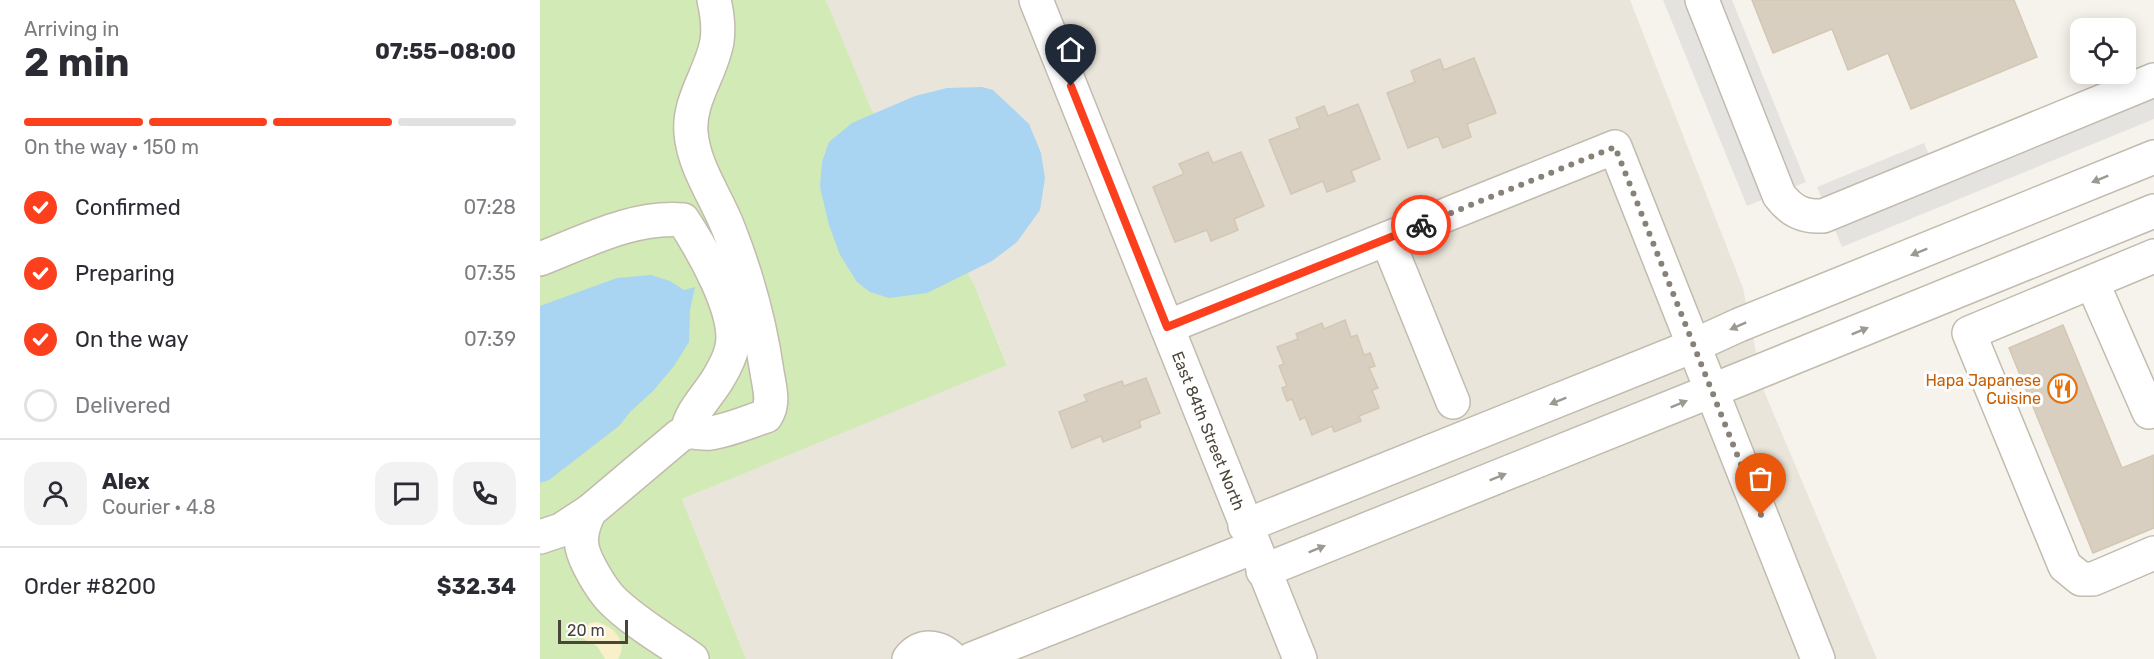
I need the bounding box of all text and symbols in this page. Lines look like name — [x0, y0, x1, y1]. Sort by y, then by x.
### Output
text: Arriving in — [24, 17, 119, 41]
map controls — [2070, 18, 2136, 84]
button: locate — [2070, 18, 2136, 84]
pin — [1045, 24, 1096, 86]
icon: home — [1054, 33, 1087, 66]
text: 07:55–08:00 — [375, 38, 516, 65]
text: 2 min — [24, 40, 130, 86]
text: On the way · 150 m — [24, 135, 199, 159]
one-way arrow — [2090, 174, 2108, 184]
icon: check — [24, 191, 57, 224]
text: Confirmed — [75, 194, 181, 221]
text: 07:28 — [463, 195, 516, 219]
courier — [1391, 195, 1451, 255]
icon: bike — [1405, 209, 1438, 242]
one-way arrow — [1910, 248, 1928, 257]
icon: check — [24, 257, 57, 290]
text: Preparing — [75, 260, 175, 287]
text: 07:35 — [464, 261, 516, 285]
one-way arrow — [1730, 321, 1747, 330]
icon: check — [24, 323, 57, 356]
text: On the way — [75, 326, 189, 353]
one-way arrow — [1851, 326, 1869, 335]
text: 07:39 — [464, 327, 516, 351]
street label: East 84th Street North — [1168, 349, 1248, 513]
place label: Hapa Japanese Cuisine — [1925, 371, 2041, 408]
restaurant icon: Hapa Japanese Cuisine — [2046, 373, 2078, 405]
text: Delivered — [75, 392, 171, 419]
one-way arrow — [1549, 396, 1567, 406]
one-way arrow — [1671, 399, 1689, 409]
pin — [1735, 453, 1786, 515]
button: person — [24, 462, 87, 525]
button: chat — [375, 462, 438, 525]
button: phone — [453, 462, 516, 525]
icon: bag — [1744, 462, 1777, 495]
text: Alex — [102, 468, 150, 495]
one-way arrow — [1490, 472, 1508, 482]
text: Courier · 4.8 — [102, 495, 216, 519]
one-way arrow — [1309, 544, 1327, 554]
text: Order #8200 — [24, 573, 156, 600]
text: $32.34 — [437, 573, 516, 600]
scale bar — [558, 617, 628, 644]
text: 20 m — [567, 621, 605, 640]

